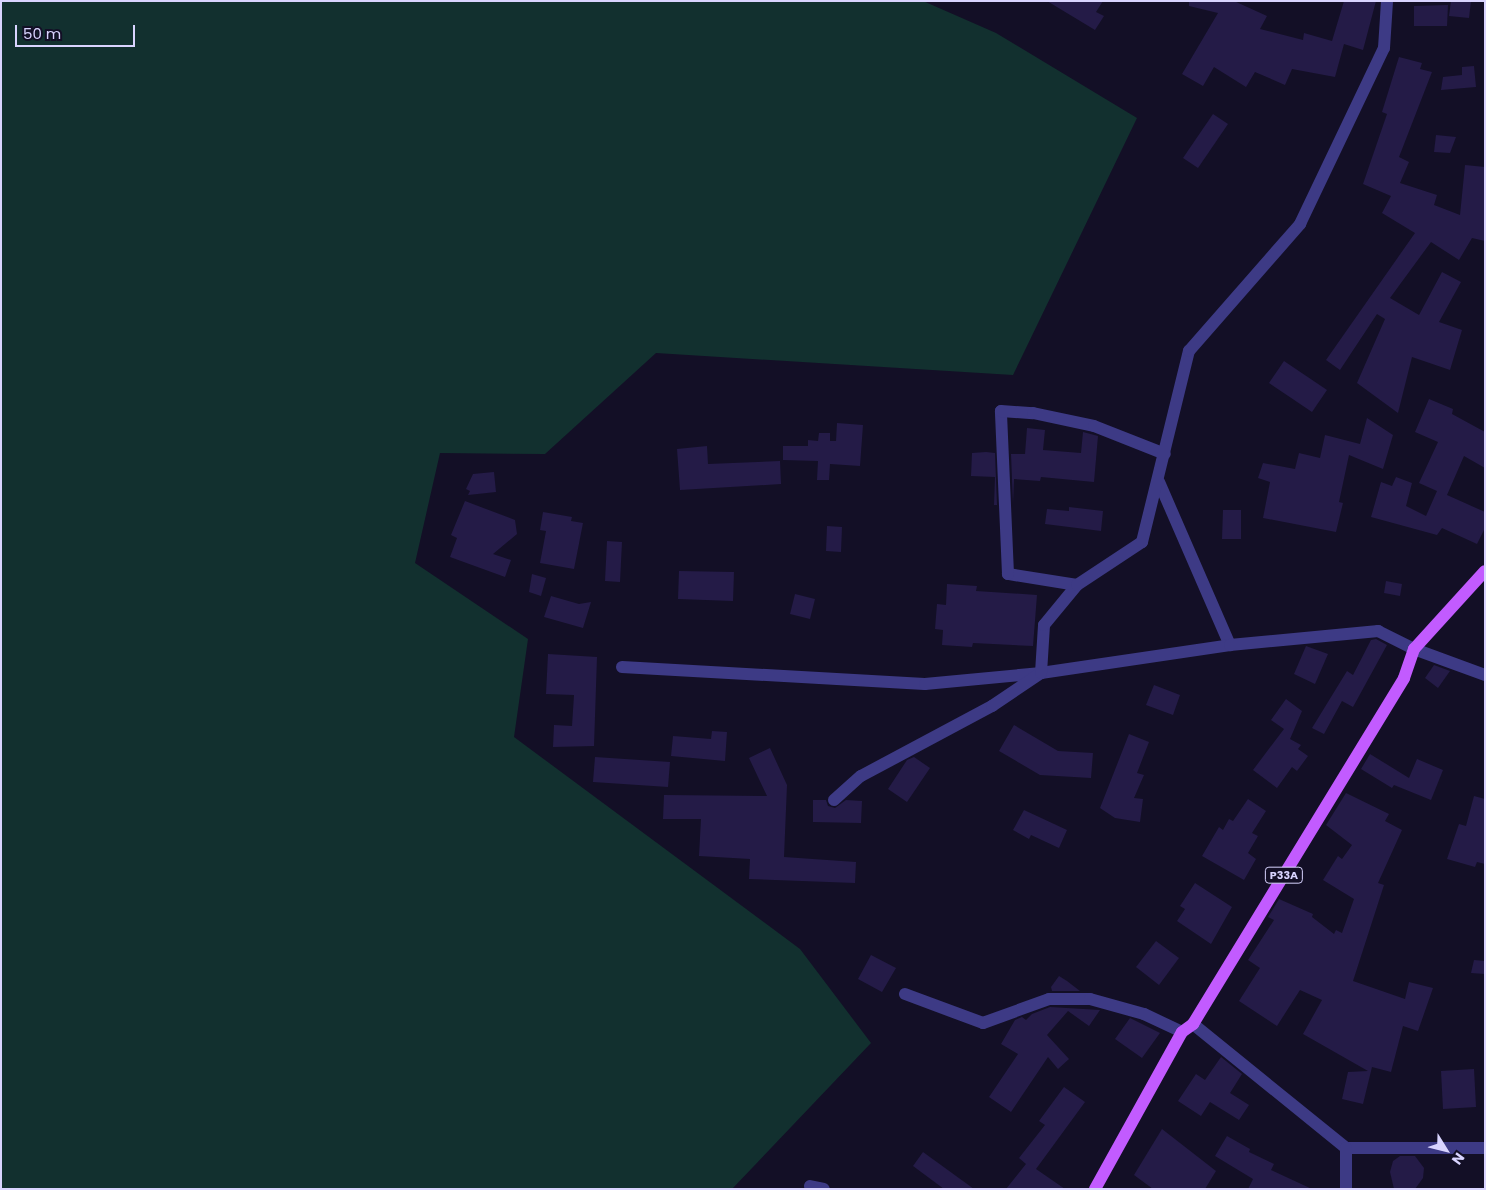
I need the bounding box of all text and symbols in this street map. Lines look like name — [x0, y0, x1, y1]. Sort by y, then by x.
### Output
scale bar — [18, 15, 138, 47]
text: 50 m — [23, 23, 61, 44]
road number: P33A — [1264, 866, 1304, 884]
north arrow — [1421, 1125, 1471, 1175]
text: N — [1447, 1149, 1469, 1169]

